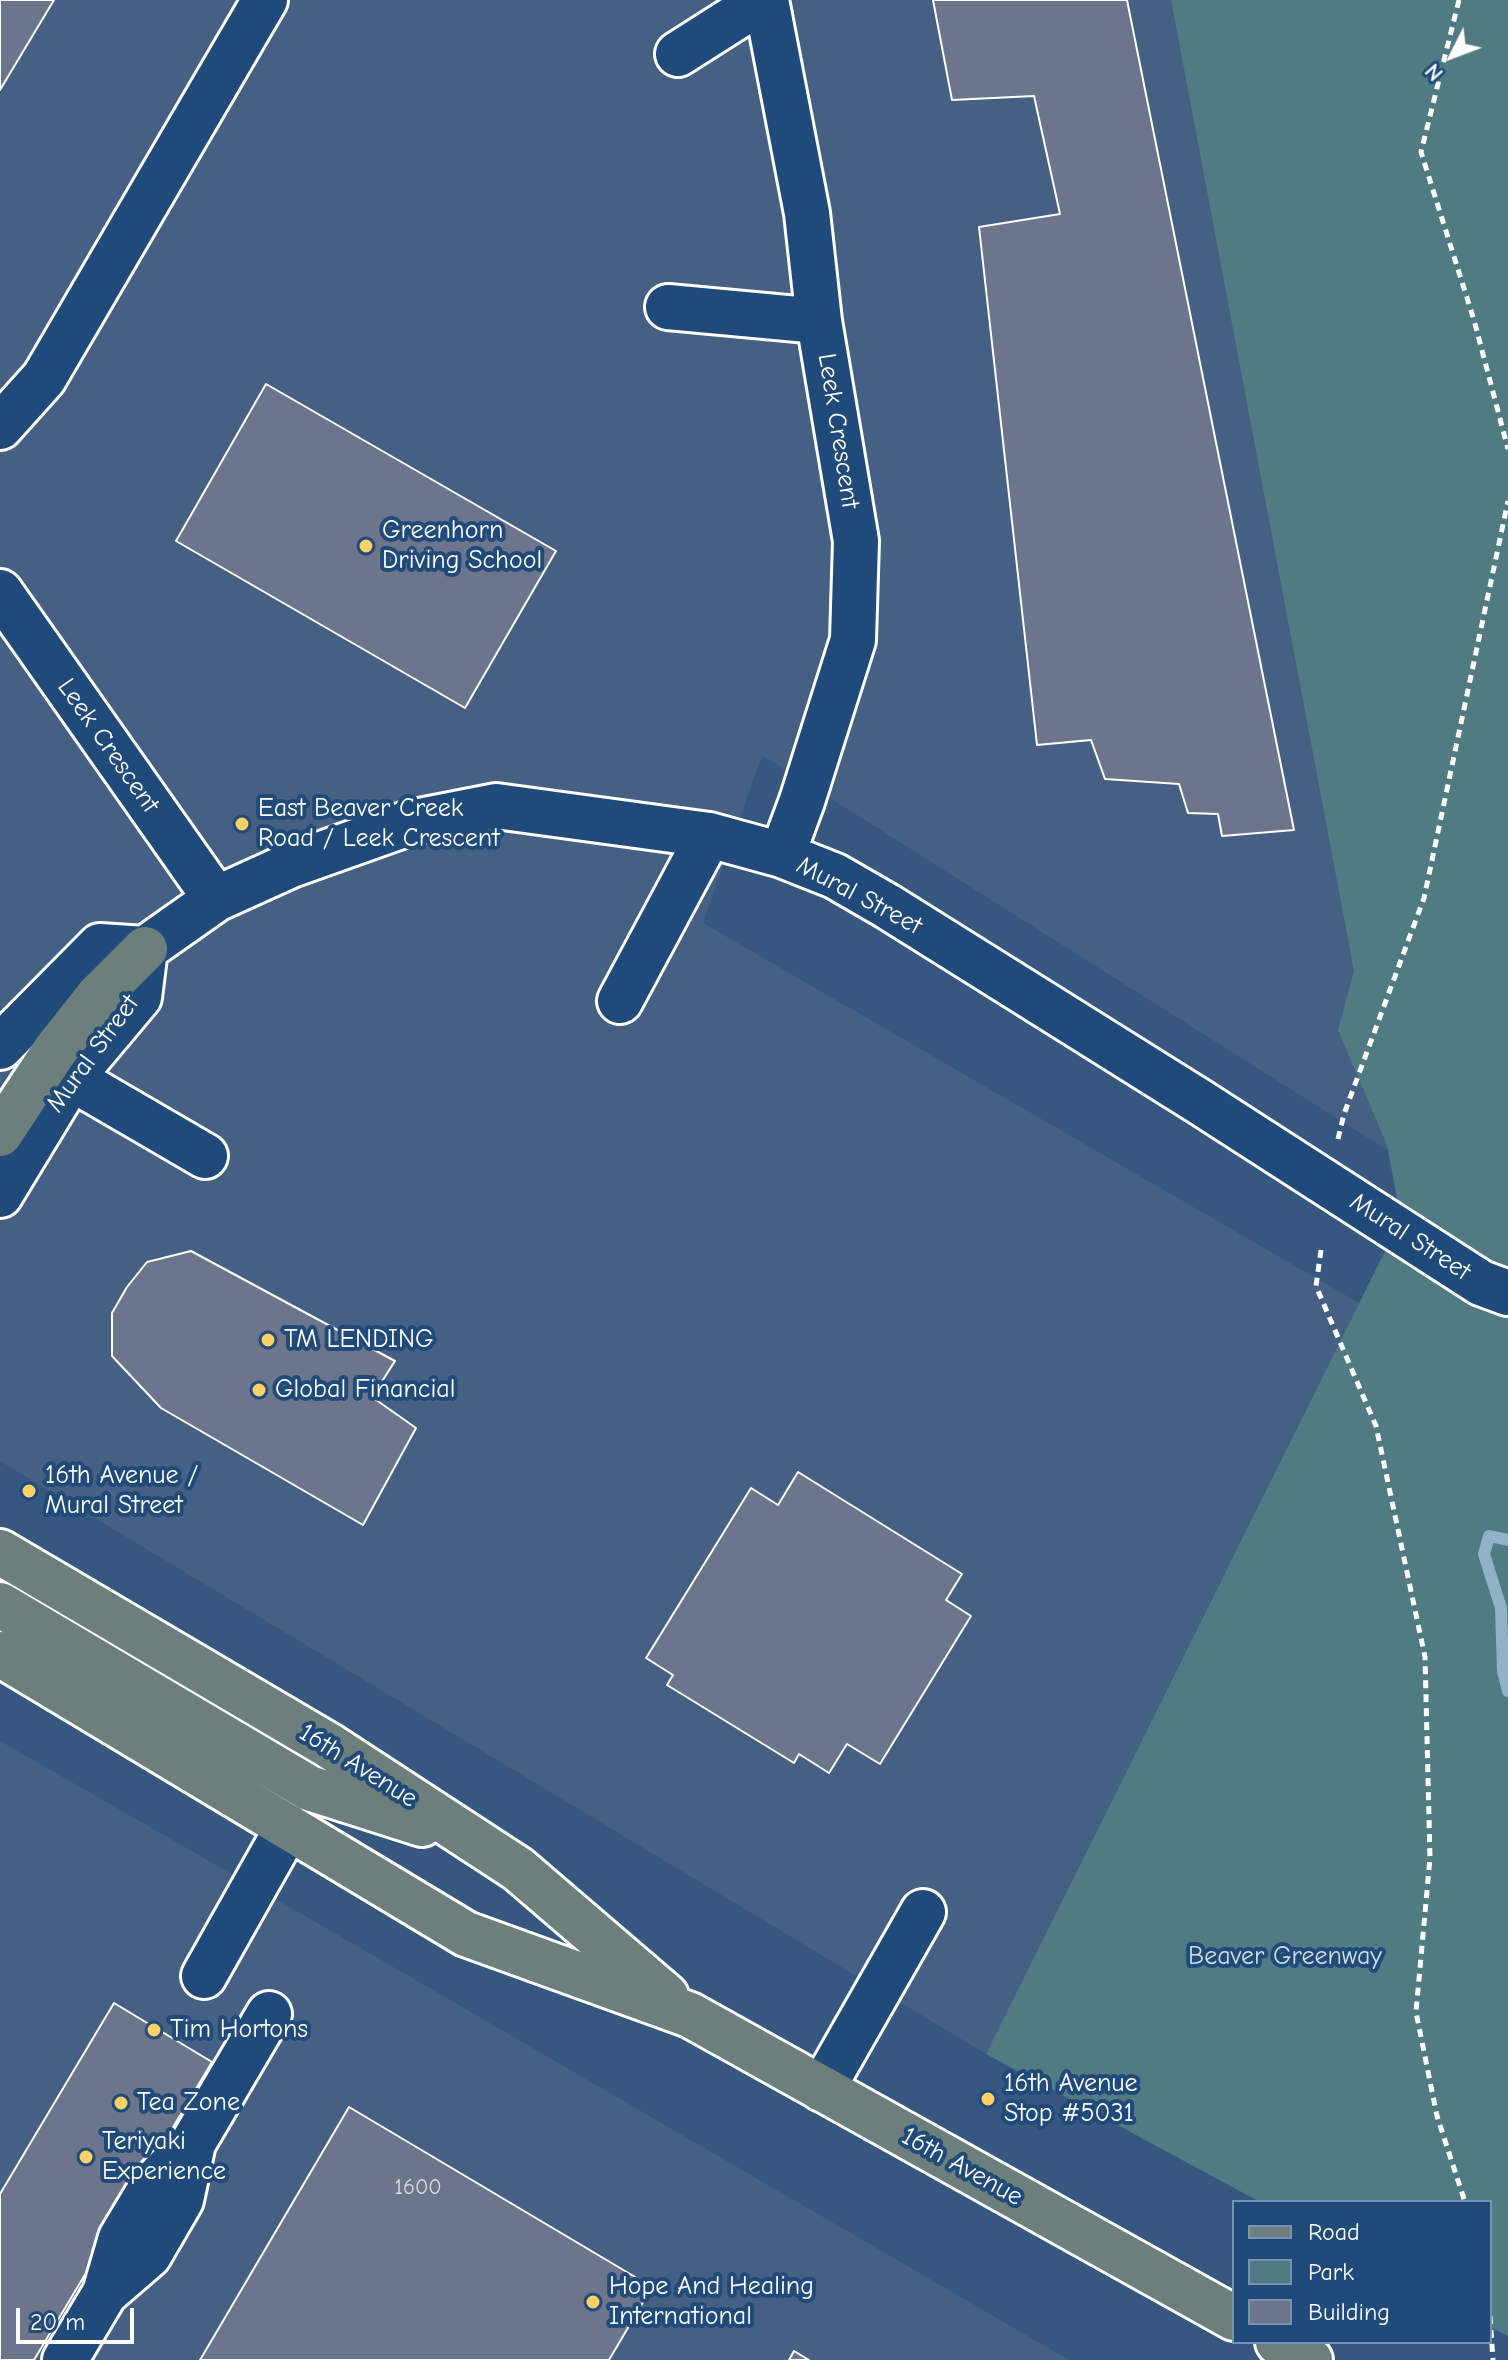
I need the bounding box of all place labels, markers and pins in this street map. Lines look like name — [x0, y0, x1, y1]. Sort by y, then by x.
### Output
place label: Greenhorn Driving School — [382, 515, 542, 576]
marker: Greenhorn Driving School — [357, 537, 375, 555]
place label: East Beaver Creek Road / Leek Crescent — [258, 793, 500, 854]
marker: East Beaver Creek Road / Leek Crescent — [233, 815, 251, 833]
place label: TM LENDING — [284, 1324, 434, 1356]
marker: TM LENDING — [259, 1331, 277, 1349]
place label: Global Financial — [275, 1374, 455, 1406]
marker: Global Financial — [250, 1381, 268, 1399]
place label: 16th Avenue / Mural Street — [45, 1460, 199, 1522]
marker: 16th Avenue / Mural Street — [20, 1482, 38, 1500]
place label: Tim Hortons — [170, 2014, 308, 2046]
marker: Tim Hortons — [145, 2021, 163, 2039]
place label: 16th Avenue Stop #5031 — [1004, 2068, 1138, 2130]
place label: Tea Zone — [137, 2087, 240, 2119]
marker: 16th Avenue Stop #5031 — [979, 2090, 997, 2108]
marker: Tea Zone — [112, 2094, 130, 2112]
place label: Teriyaki Experience — [102, 2126, 226, 2188]
marker: Teriyaki Experience — [77, 2148, 95, 2166]
place label: Hope And Healing International — [609, 2271, 814, 2332]
marker: Hope And Healing International — [584, 2293, 602, 2311]

